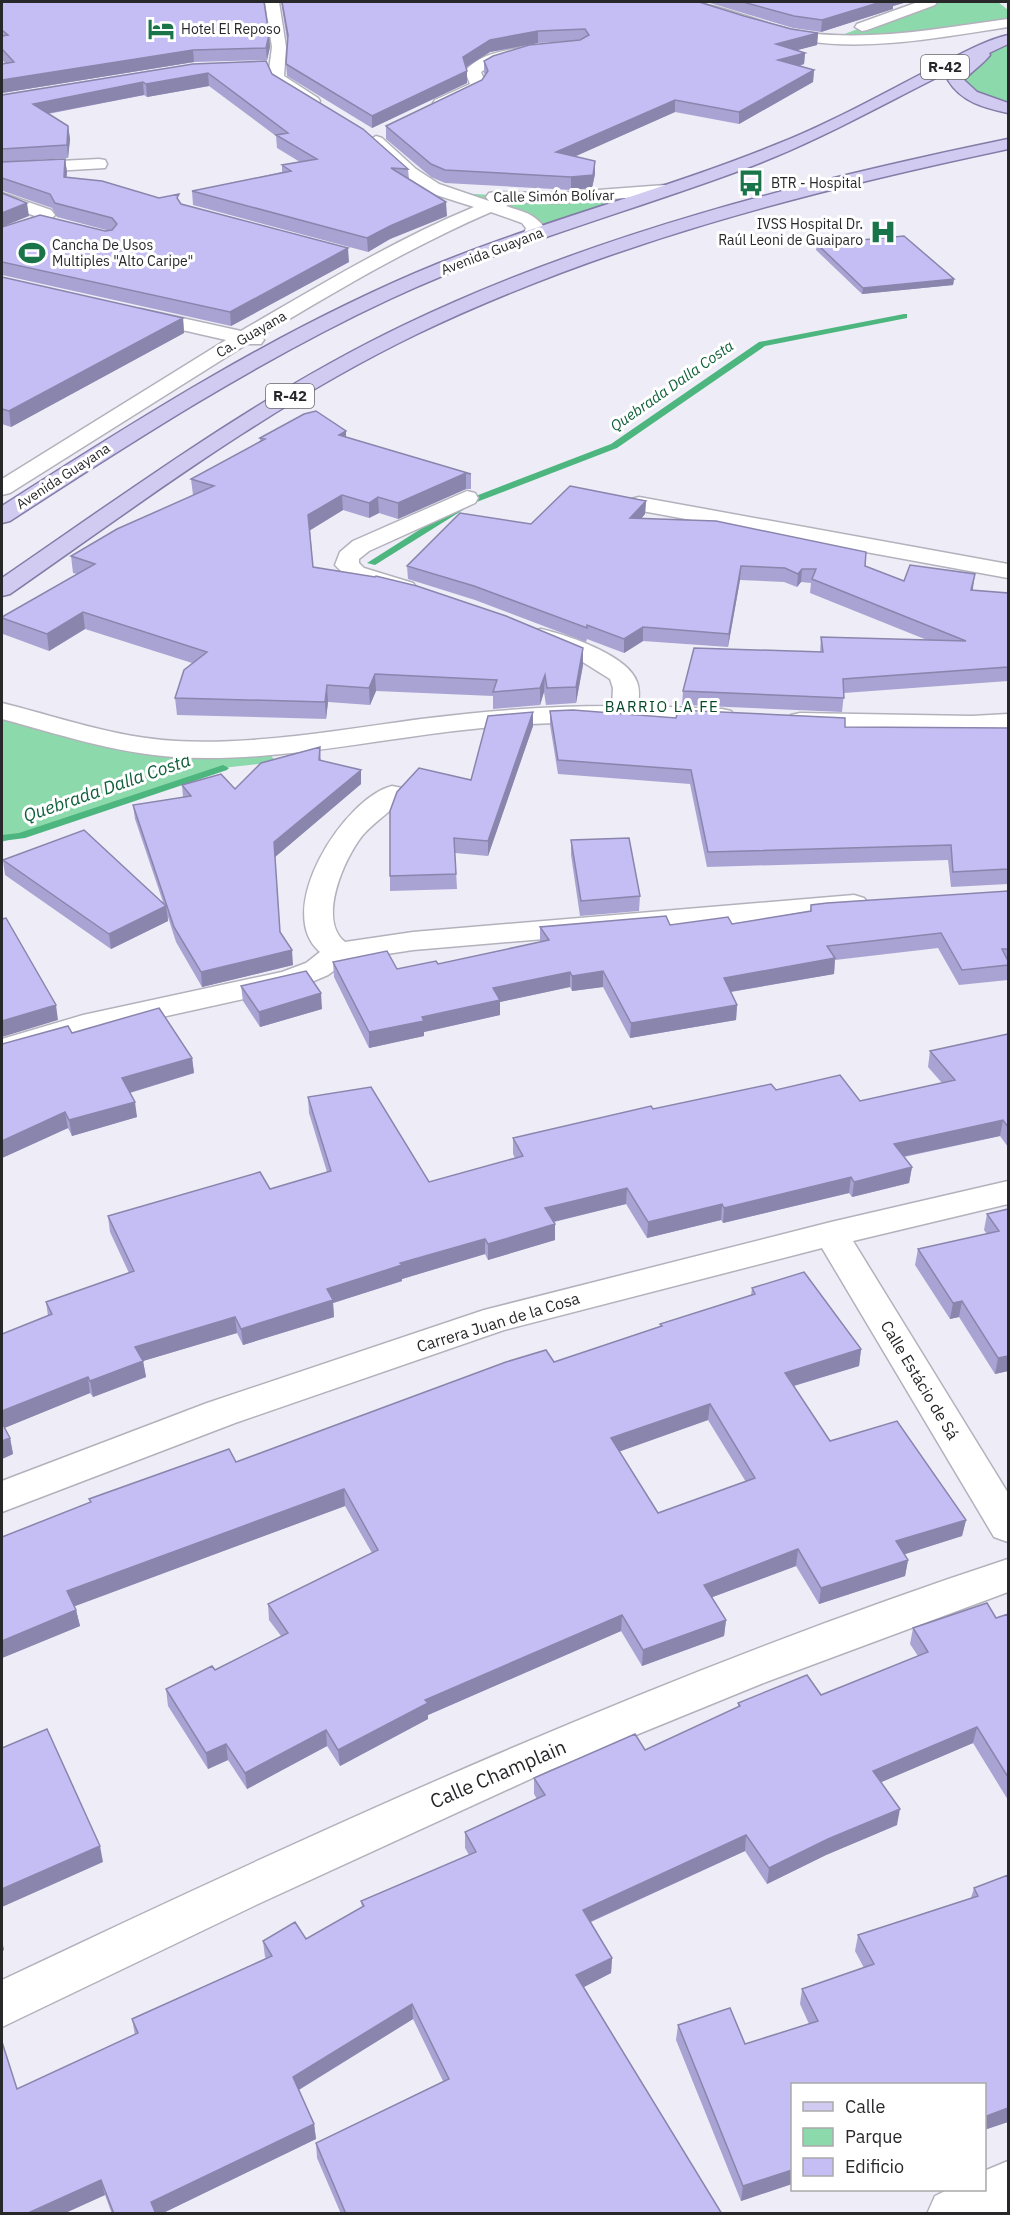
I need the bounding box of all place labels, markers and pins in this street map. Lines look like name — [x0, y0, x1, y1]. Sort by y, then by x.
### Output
hotel icon: Hotel El Reposo — [146, 14, 176, 44]
place label: Hotel El Reposo — [181, 20, 281, 38]
bus stop icon: BTR - Hospital — [736, 168, 766, 198]
place label: BTR - Hospital — [771, 174, 862, 192]
place label: IVSS Hospital Dr. Raúl Leoni de Guaiparo — [718, 215, 863, 249]
hospital icon: IVSS Hospital Dr. Raúl Leoni de Guaiparo — [868, 217, 898, 247]
place label: Cancha De Usos Multiples "Alto Caripe" — [52, 236, 193, 270]
sports icon: Cancha De Usos Multiples "Alto Caripe" — [17, 238, 47, 268]

